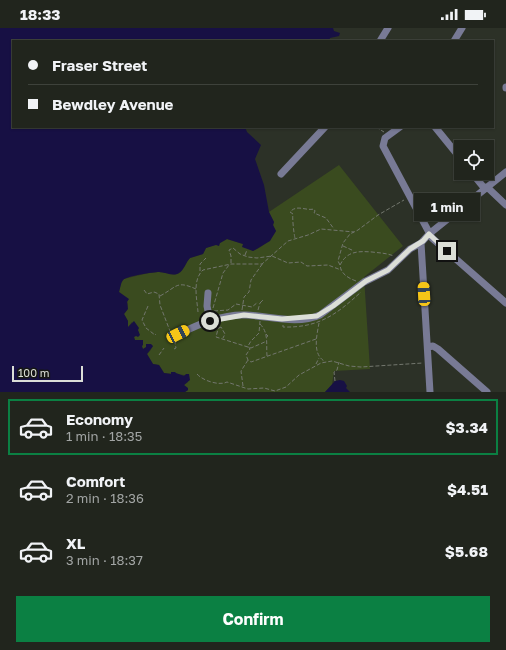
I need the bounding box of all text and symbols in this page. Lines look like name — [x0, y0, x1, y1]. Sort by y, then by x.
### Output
text: 18:33 — [20, 5, 60, 23]
text: Fraser Street — [52, 56, 147, 74]
text: Bewdley Avenue — [52, 95, 173, 113]
map controls — [454, 140, 494, 180]
button: locate — [454, 140, 494, 180]
callout: 1 min — [414, 193, 480, 221]
text: 1 min — [431, 199, 463, 215]
route end — [438, 242, 456, 260]
car — [417, 282, 431, 306]
route start — [201, 312, 219, 330]
car — [165, 323, 191, 345]
scale bar — [12, 364, 83, 383]
text: 100 m — [18, 366, 49, 379]
icon: car — [18, 409, 54, 445]
text: Economy — [66, 410, 133, 428]
text: $3.34 — [445, 418, 488, 436]
text: 1 min · 18:35 — [66, 428, 142, 444]
icon: car — [18, 471, 54, 507]
text: Comfort — [66, 472, 125, 490]
text: $4.51 — [447, 480, 488, 498]
text: 2 min · 18:36 — [66, 490, 144, 506]
icon: car — [18, 533, 54, 569]
text: XL — [66, 534, 85, 552]
text: $5.68 — [445, 542, 488, 560]
text: 3 min · 18:37 — [66, 552, 143, 568]
button: Confirm — [16, 596, 490, 642]

